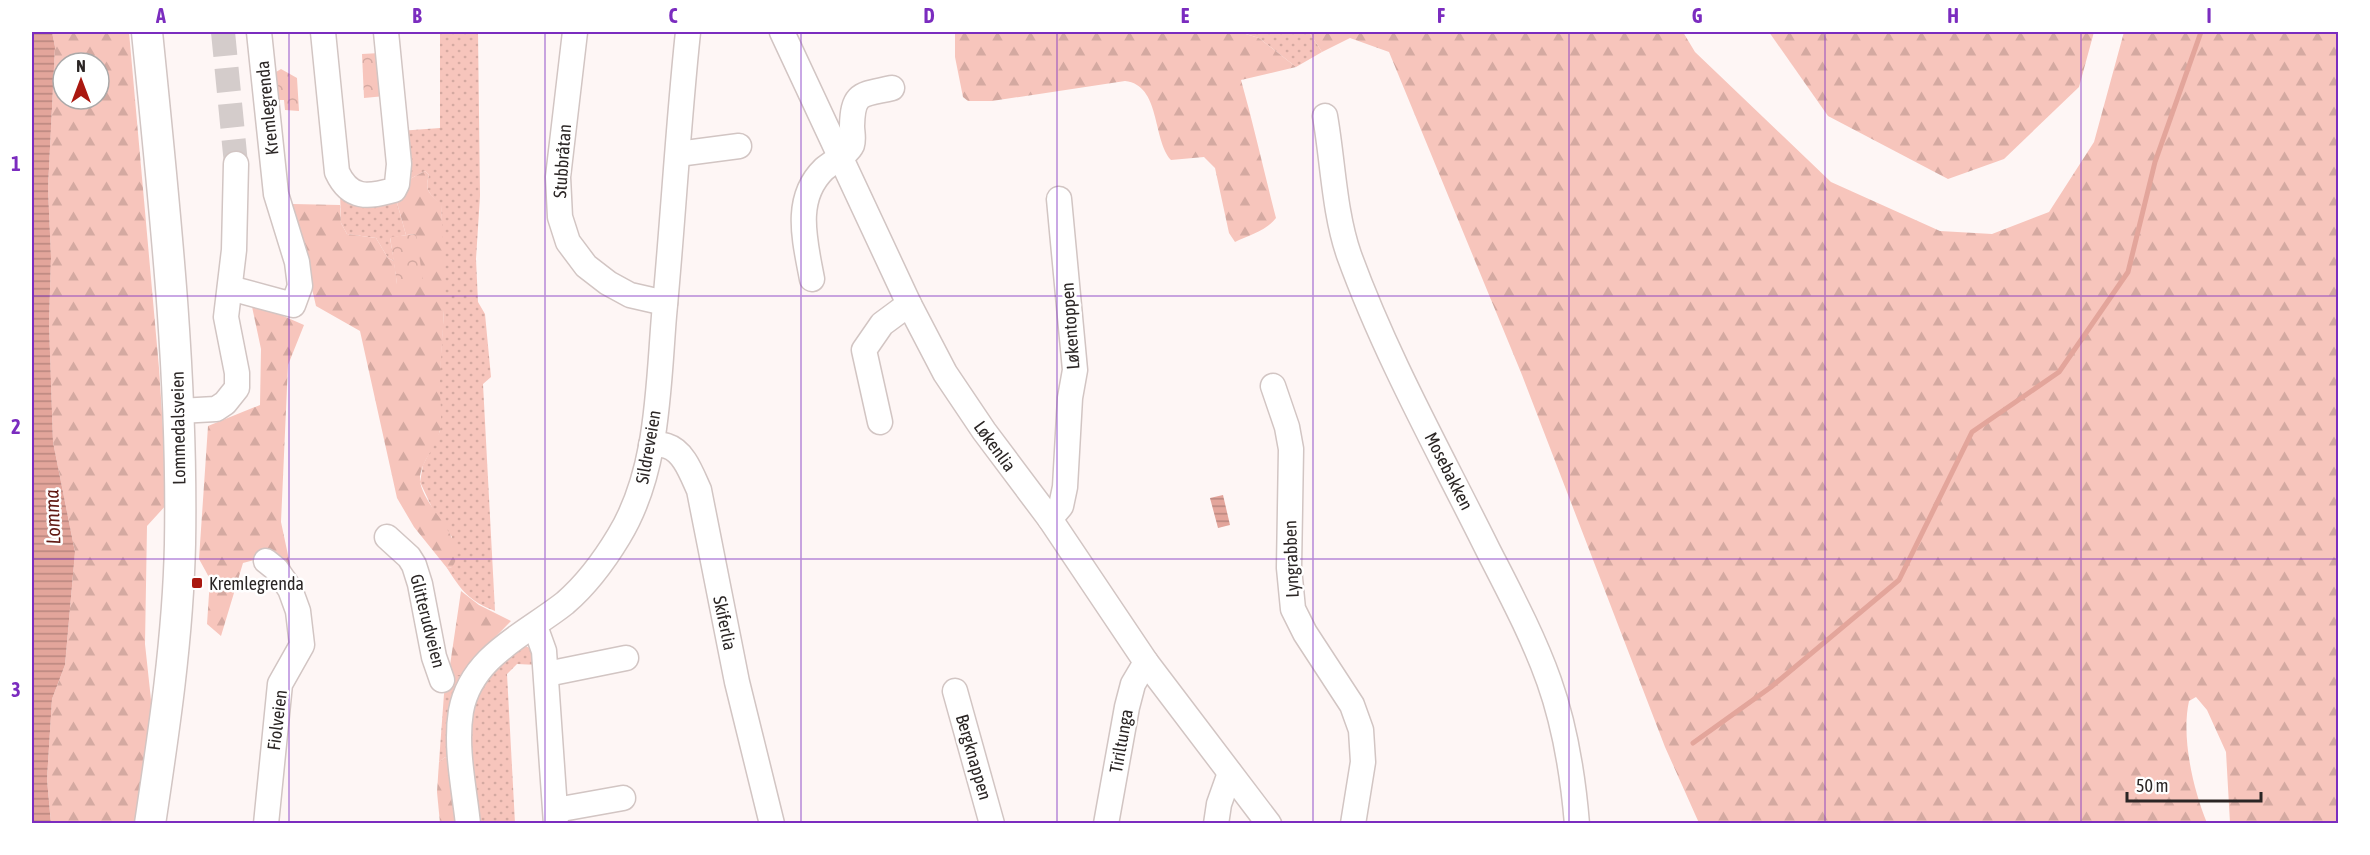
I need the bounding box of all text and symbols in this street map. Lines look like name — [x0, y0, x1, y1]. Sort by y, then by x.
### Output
text: A — [155, 4, 166, 27]
text: B — [412, 4, 422, 27]
text: C — [669, 4, 678, 27]
text: D — [923, 4, 935, 27]
text: E — [1181, 4, 1190, 27]
text: F — [1437, 4, 1445, 27]
text: G — [1692, 4, 1703, 27]
text: H — [1947, 4, 1959, 27]
text: I — [2206, 4, 2212, 27]
north arrow — [51, 51, 111, 111]
text: N — [76, 57, 86, 75]
street label: Kremlegrenda — [252, 60, 282, 156]
street label: Stubbråtan — [549, 123, 575, 199]
text: 1 — [11, 152, 21, 175]
street label: Løkentoppen — [1056, 282, 1084, 370]
street label: Lommedalsveien — [167, 371, 189, 485]
street label: Sildreveien — [631, 408, 665, 486]
text: 2 — [11, 415, 21, 438]
street label: Løkenlia — [970, 417, 1020, 475]
street label: Mosebakken — [1420, 429, 1478, 513]
water label: Lomma — [40, 489, 64, 545]
street label: Lyngrabben — [1279, 520, 1303, 598]
street label: Glitterudveien — [406, 572, 450, 670]
place label: Kremlegrenda — [209, 573, 304, 594]
marker: Kremlegrenda — [190, 576, 204, 590]
street label: Skiferlia — [709, 594, 741, 652]
text: 3 — [11, 678, 21, 701]
street label: Fiolveien — [263, 688, 291, 752]
street label: Tiriltunga — [1105, 708, 1137, 774]
street label: Bergknappen — [952, 712, 996, 802]
scale bar — [2127, 765, 2260, 803]
text: 50 m — [2136, 775, 2168, 796]

